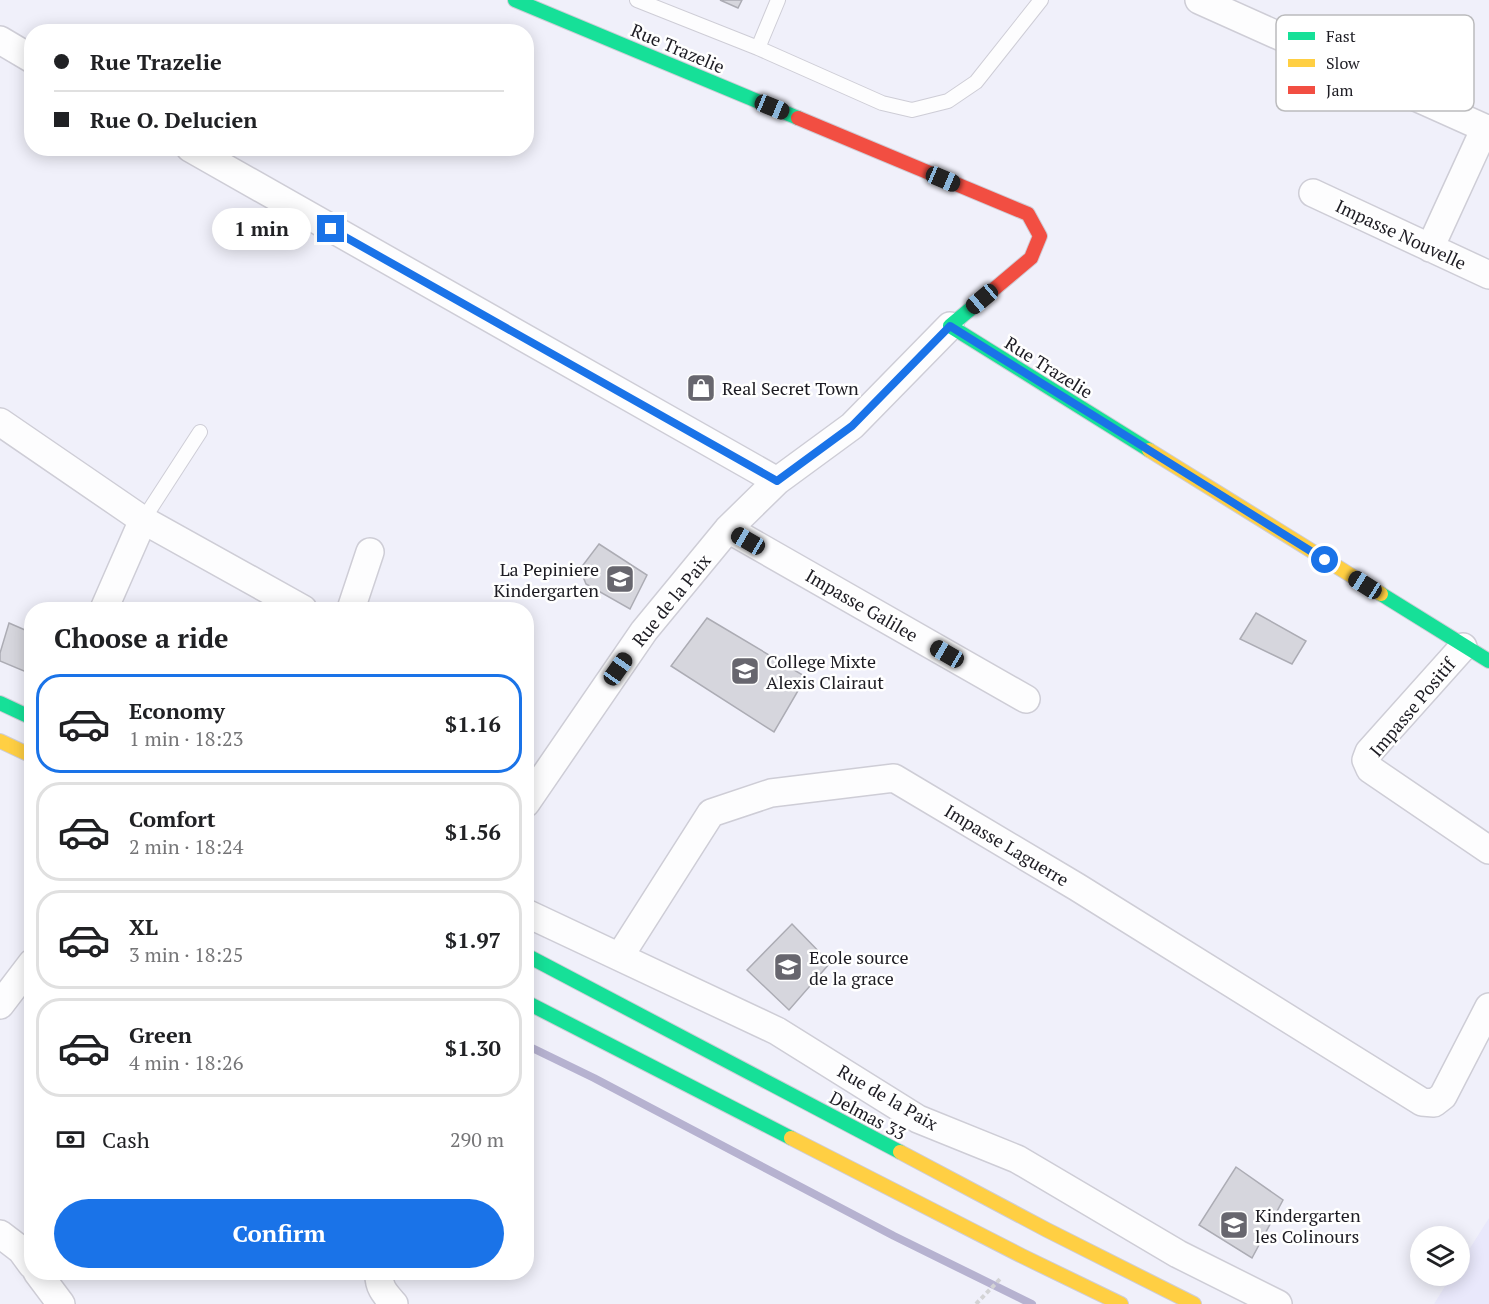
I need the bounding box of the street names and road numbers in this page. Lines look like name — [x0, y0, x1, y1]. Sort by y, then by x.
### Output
street label: Rue Trazelie — [628, 18, 728, 78]
street label: Impasse Nouvelle — [1332, 193, 1470, 275]
street label: Rue Trazelie — [1001, 331, 1097, 403]
street label: Rue de la Paix — [626, 548, 716, 651]
street label: Impasse Galilee — [801, 563, 923, 647]
street label: Impasse Positif — [1364, 651, 1462, 761]
street label: Impasse Laguerre — [940, 798, 1074, 892]
street label: Rue de la Paix — [833, 1059, 943, 1136]
street label: Delmas 33 — [826, 1085, 910, 1145]

